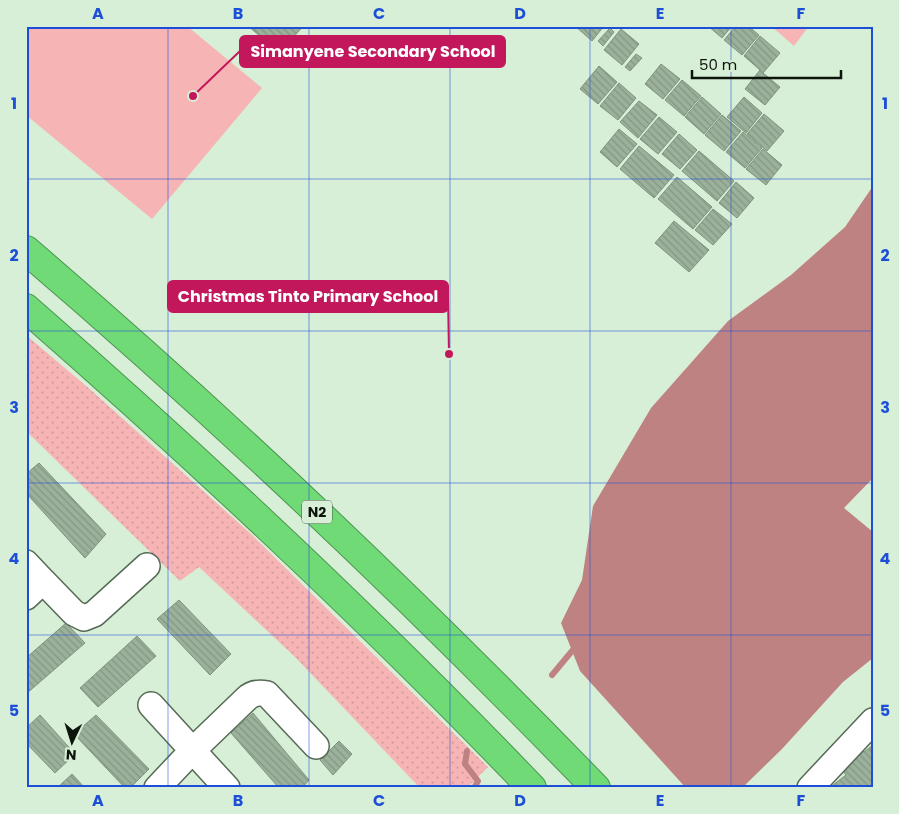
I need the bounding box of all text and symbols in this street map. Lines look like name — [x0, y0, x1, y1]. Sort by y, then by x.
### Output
text: A — [92, 2, 104, 25]
text: B — [233, 2, 243, 25]
text: C — [373, 2, 385, 25]
text: D — [514, 2, 526, 25]
text: E — [656, 2, 664, 25]
text: F — [797, 2, 806, 25]
callout: Simanyene Secondary School — [240, 36, 505, 67]
text: Simanyene Secondary School — [251, 40, 496, 63]
scale bar — [692, 48, 840, 80]
text: 50 m — [699, 54, 737, 75]
text: 1 — [11, 92, 17, 115]
text: 1 — [882, 92, 888, 115]
text: 2 — [9, 244, 19, 267]
text: 2 — [880, 244, 890, 267]
callout: Christmas Tinto Primary School — [168, 281, 448, 312]
text: Christmas Tinto Primary School — [178, 285, 438, 308]
text: 3 — [9, 396, 19, 419]
text: 3 — [880, 396, 890, 419]
road number: N2 — [302, 501, 332, 524]
text: 4 — [9, 547, 20, 570]
text: 4 — [880, 547, 891, 570]
text: 5 — [9, 699, 19, 722]
text: 5 — [880, 699, 890, 722]
north arrow — [48, 716, 98, 766]
text: N — [65, 745, 77, 765]
text: A — [92, 789, 104, 812]
text: B — [233, 789, 243, 812]
text: C — [373, 789, 385, 812]
text: D — [514, 789, 526, 812]
text: E — [656, 789, 664, 812]
text: F — [797, 789, 806, 812]

